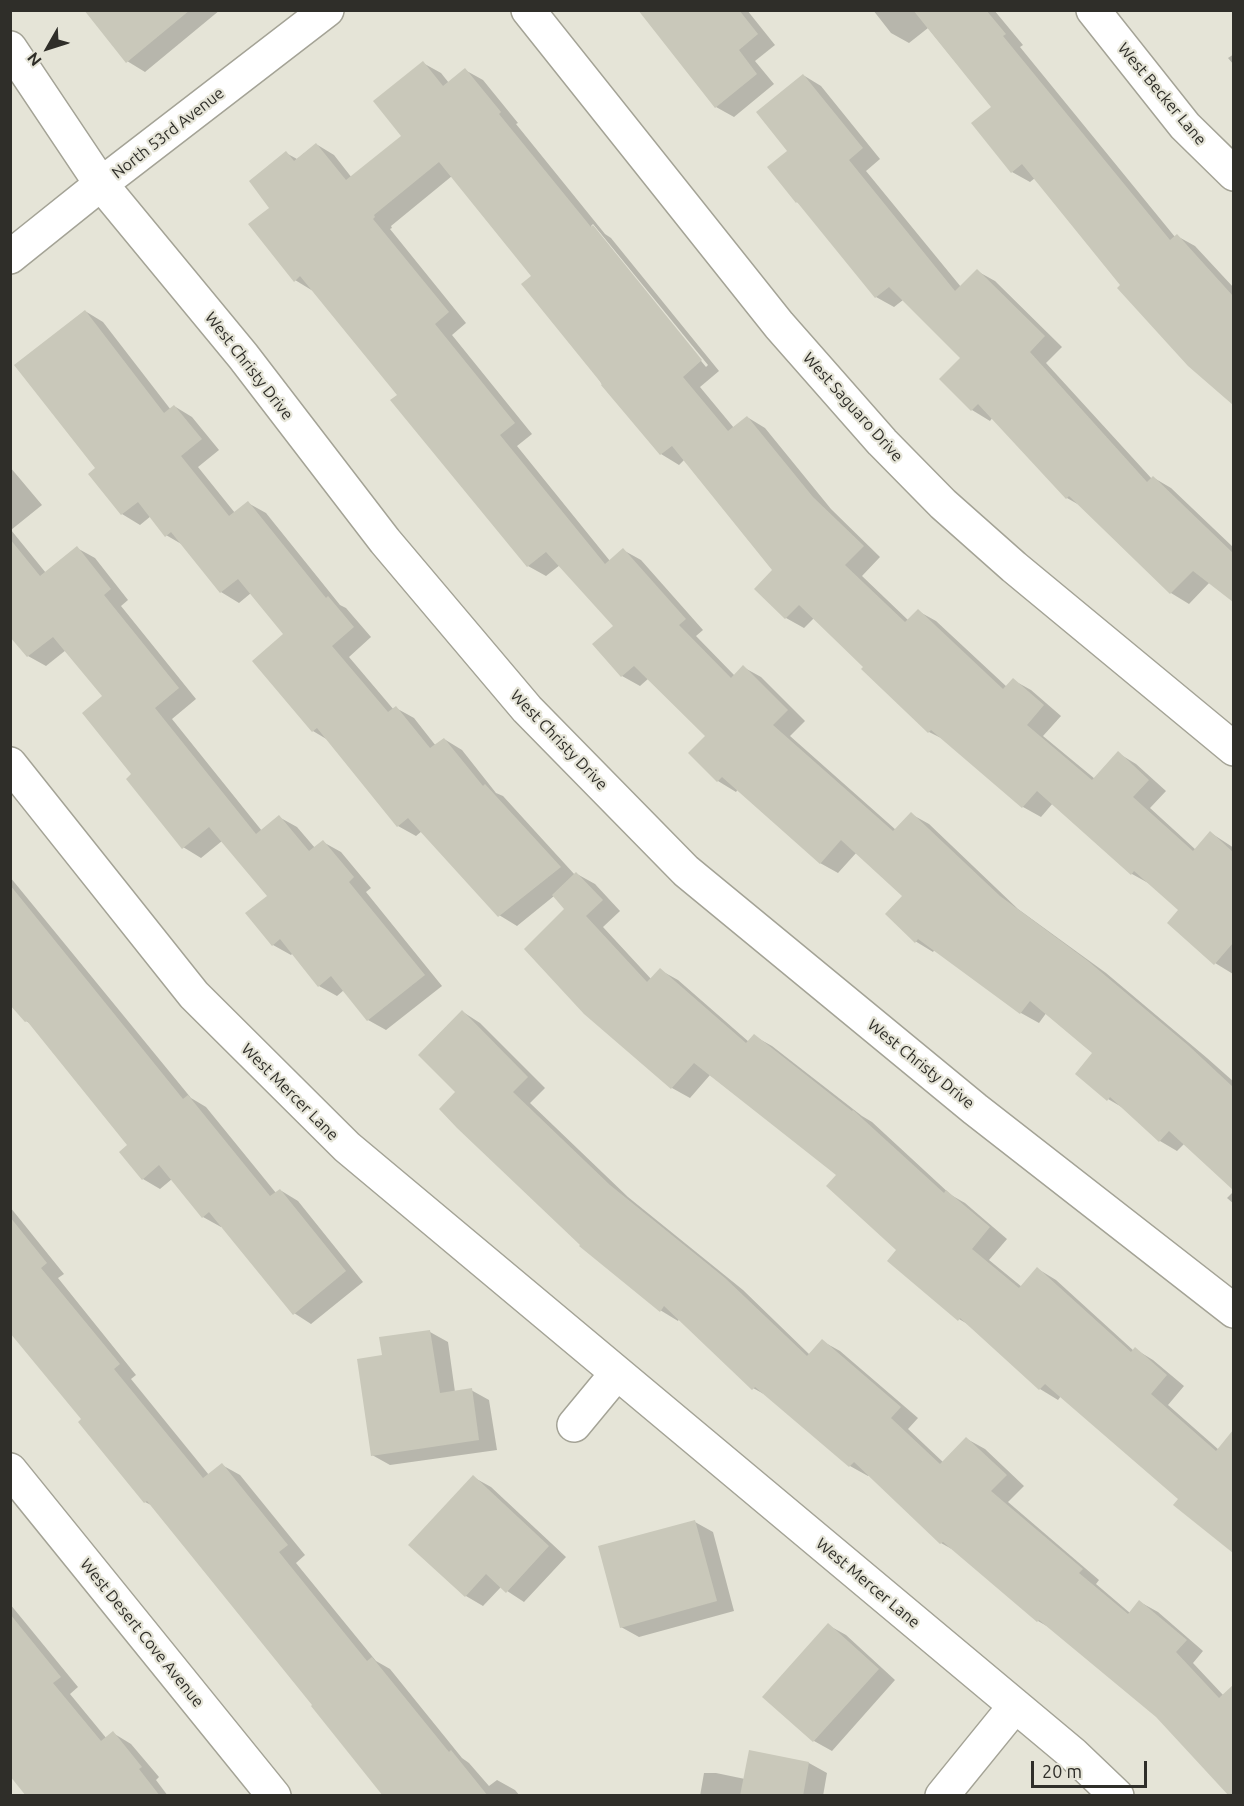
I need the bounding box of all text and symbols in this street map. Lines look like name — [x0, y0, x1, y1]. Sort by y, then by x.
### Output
north arrow — [18, 18, 78, 78]
street label: West Becker Lane — [1114, 39, 1210, 149]
text: N — [23, 49, 45, 70]
street label: North 53rd Avenue — [108, 83, 228, 183]
street label: West Christy Drive — [201, 308, 297, 424]
street label: West Saguaro Drive — [799, 348, 907, 466]
street label: West Christy Drive — [506, 686, 612, 794]
street label: West Christy Drive — [864, 1015, 978, 1113]
street label: West Mercer Lane — [237, 1039, 343, 1145]
street label: West Mercer Lane — [812, 1534, 924, 1632]
street label: West Desert Cove Avenue — [76, 1555, 208, 1711]
scale bar — [1034, 1749, 1150, 1787]
text: 20 m — [1042, 1761, 1082, 1781]

